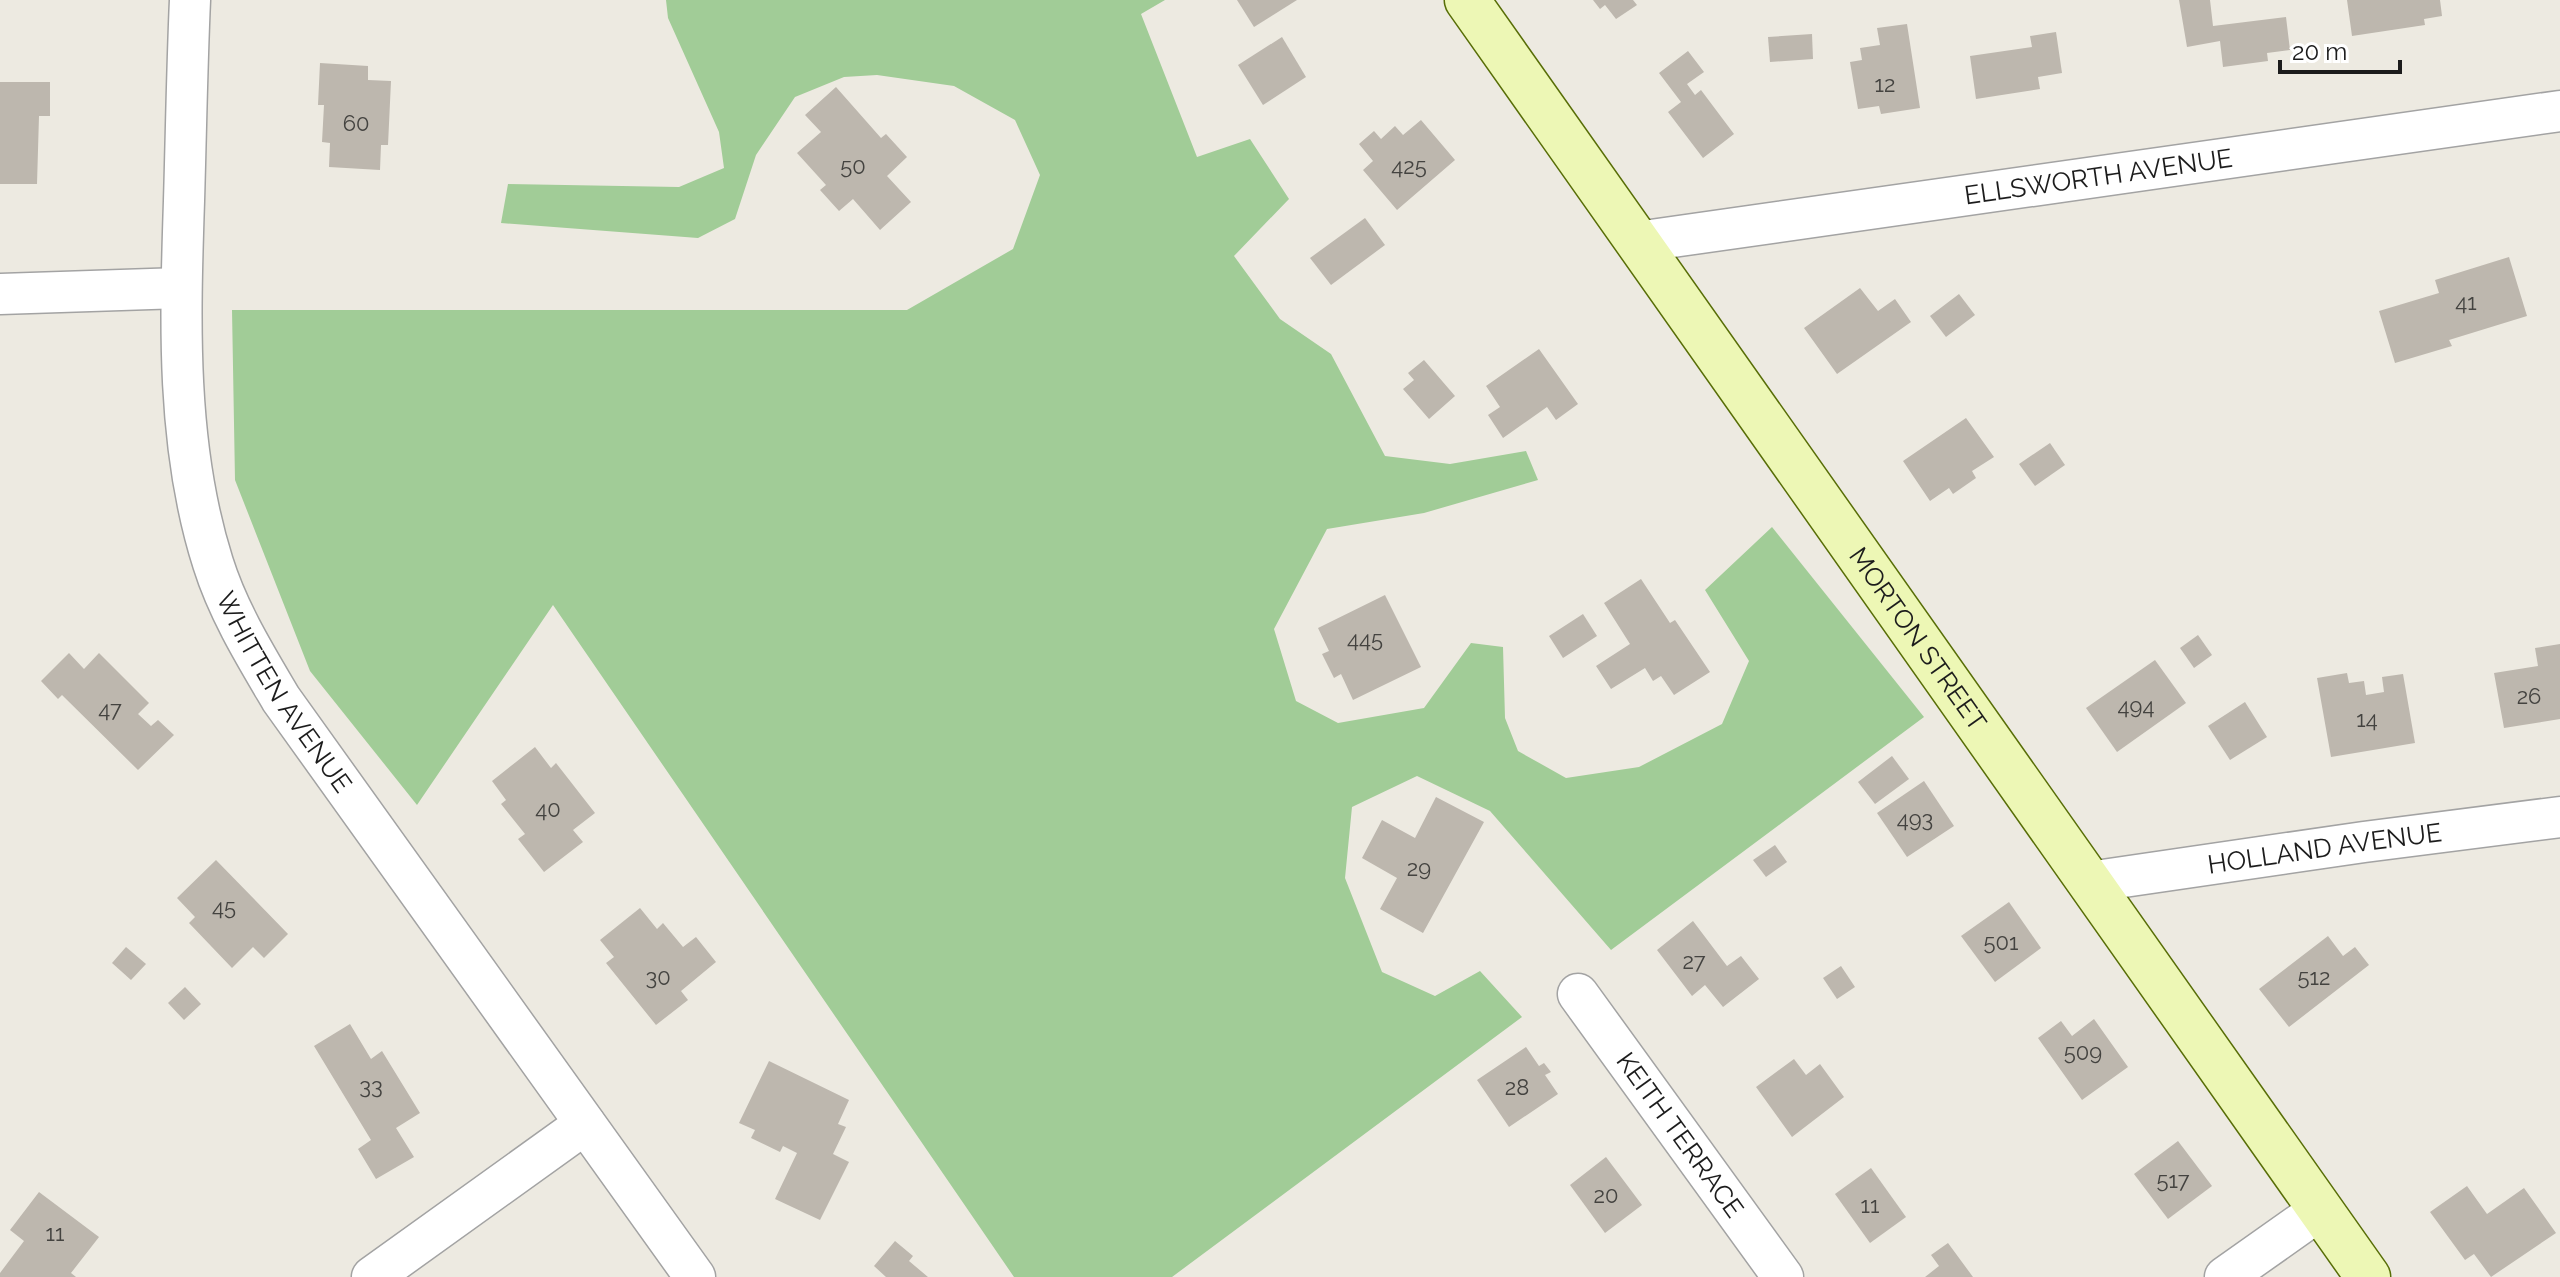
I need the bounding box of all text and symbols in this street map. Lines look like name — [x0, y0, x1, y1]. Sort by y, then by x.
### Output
scale bar — [2280, 24, 2400, 74]
text: 20 m — [2292, 37, 2347, 66]
house number: 12 — [1875, 71, 1895, 97]
house number: 60 — [343, 110, 369, 136]
street label: ELLSWORTH AVENUE — [1962, 143, 2234, 210]
house number: 50 — [840, 153, 866, 179]
house number: 425 — [1391, 153, 1427, 179]
house number: 41 — [2455, 289, 2477, 315]
street label: MORTON STREET — [1843, 542, 1993, 736]
street label: WHITTEN AVENUE — [210, 587, 358, 798]
house number: 445 — [1347, 626, 1383, 652]
house number: 26 — [2517, 683, 2541, 709]
house number: 494 — [2118, 693, 2154, 719]
house number: 47 — [98, 696, 122, 722]
house number: 14 — [2356, 706, 2378, 732]
house number: 40 — [535, 796, 561, 822]
house number: 493 — [1897, 806, 1933, 832]
street label: HOLLAND AVENUE — [2205, 817, 2444, 880]
house number: 29 — [1407, 855, 1431, 881]
house number: 45 — [212, 894, 236, 920]
house number: 501 — [1984, 929, 2018, 955]
house number: 27 — [1682, 948, 1706, 974]
house number: 30 — [645, 964, 671, 990]
house number: 512 — [2298, 964, 2330, 990]
house number: 509 — [2064, 1039, 2102, 1065]
street label: KEITH TERRACE — [1610, 1047, 1750, 1223]
house number: 33 — [359, 1073, 383, 1099]
house number: 28 — [1505, 1074, 1529, 1100]
house number: 517 — [2156, 1167, 2190, 1193]
house number: 20 — [1594, 1182, 1618, 1208]
house number: 11 — [1861, 1192, 1879, 1218]
house number: 11 — [46, 1220, 64, 1246]

